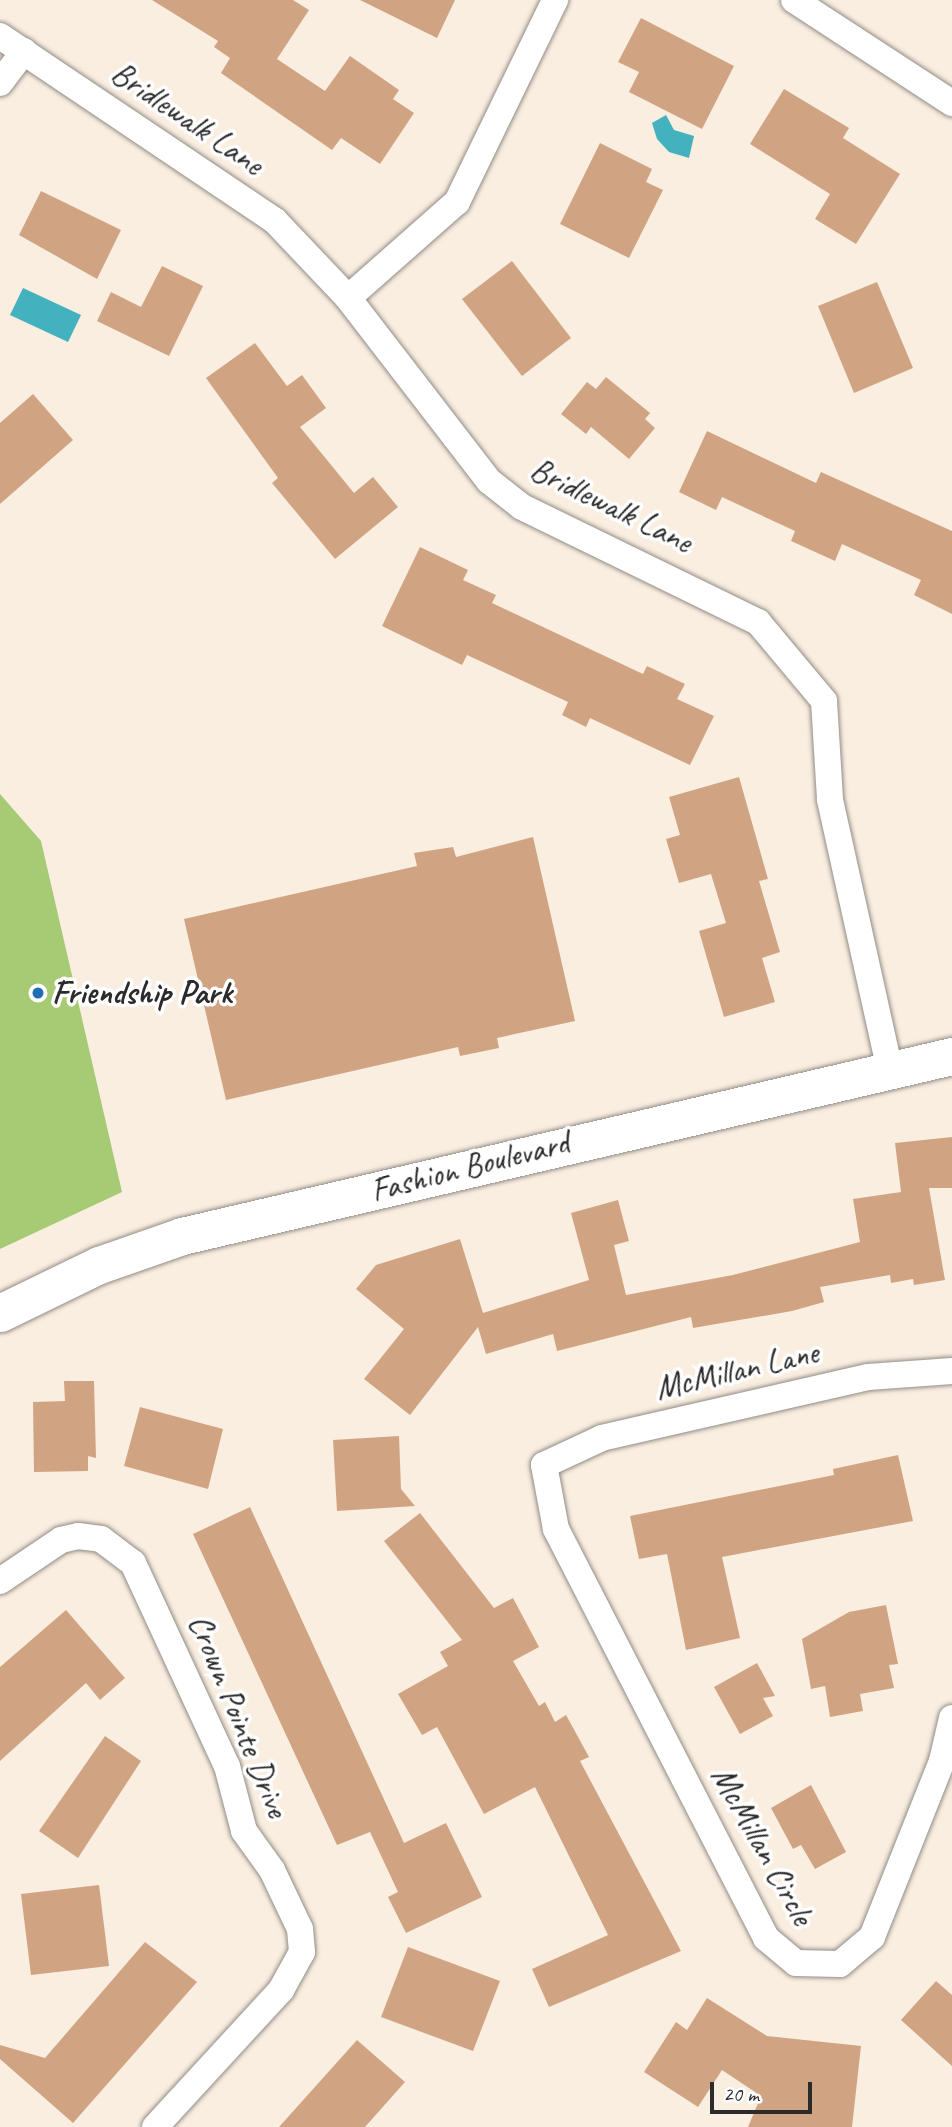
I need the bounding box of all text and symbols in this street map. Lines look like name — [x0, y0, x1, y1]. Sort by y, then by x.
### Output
street label: Bridlewalk Lane — [103, 54, 271, 184]
street label: Bridlewalk Lane — [524, 450, 698, 562]
place label: Friendship Park — [52, 973, 232, 1013]
marker: Friendship Park — [30, 985, 46, 1001]
street label: Fashion Boulevard — [367, 1123, 573, 1211]
street label: McMillan Lane — [651, 1333, 823, 1409]
street label: Crown Pointe Drive — [179, 1609, 297, 1823]
street label: McMillan Circle — [702, 1760, 822, 1932]
scale bar — [714, 2068, 816, 2112]
text: 20 m — [723, 2081, 759, 2107]

